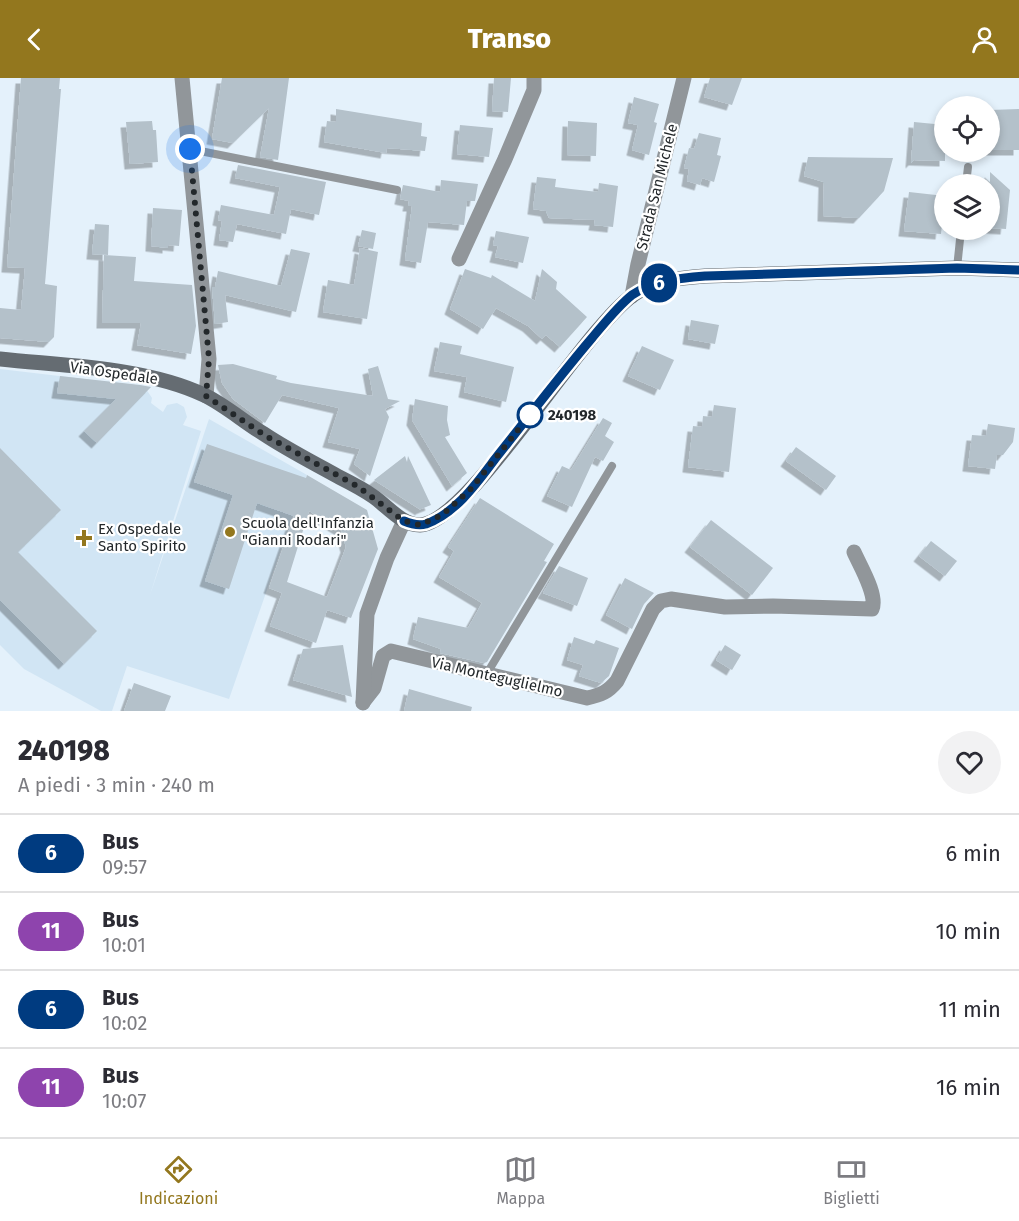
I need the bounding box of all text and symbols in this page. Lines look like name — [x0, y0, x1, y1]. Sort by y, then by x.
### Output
icon: back — [18, 23, 51, 56]
text: Transo — [468, 23, 551, 55]
icon: person — [968, 23, 1001, 56]
map controls — [934, 96, 1000, 240]
button: locate — [934, 96, 1000, 162]
street label: Strada San Michele — [633, 122, 681, 252]
your location — [175, 134, 205, 164]
button: layers — [934, 174, 1000, 240]
line badge: 6 — [640, 264, 678, 302]
text: 6 — [653, 270, 665, 296]
street label: Via Ospedale — [69, 358, 159, 388]
marker: 240198 — [517, 402, 543, 428]
place label: 240198 — [548, 406, 597, 424]
place label: Scuola dell'Infanzia "Gianni Rodari" — [242, 514, 374, 549]
place label: Ex Ospedale Santo Spirito — [98, 520, 186, 555]
marker: Scuola dell'Infanzia "Gianni Rodari" — [223, 525, 237, 539]
marker: Ex Ospedale Santo Spirito — [75, 529, 93, 547]
street label: Via Monteguglielmo — [430, 653, 564, 701]
button: heart — [938, 731, 1001, 794]
text: 240198 — [18, 734, 110, 767]
text: A piedi · 3 min · 240 m — [18, 773, 215, 797]
text: Bus — [102, 828, 139, 855]
text: 6 — [45, 840, 57, 866]
text: 6 min — [945, 840, 1001, 867]
text: 09:57 — [102, 855, 147, 879]
text: Bus — [102, 906, 139, 933]
text: 11 — [41, 918, 61, 944]
text: 10 min — [935, 918, 1001, 945]
text: 10:01 — [102, 933, 146, 957]
text: Bus — [102, 984, 139, 1011]
text: 6 — [45, 996, 57, 1022]
text: 11 min — [938, 996, 1001, 1023]
text: 10:02 — [102, 1011, 147, 1035]
text: Bus — [102, 1062, 139, 1089]
text: 11 — [41, 1074, 61, 1100]
text: 16 min — [936, 1074, 1001, 1101]
text: 10:07 — [102, 1089, 146, 1113]
tab: Indicazioni — [139, 1153, 218, 1208]
tab: Mappa — [496, 1153, 545, 1208]
tab: Biglietti — [823, 1153, 880, 1208]

